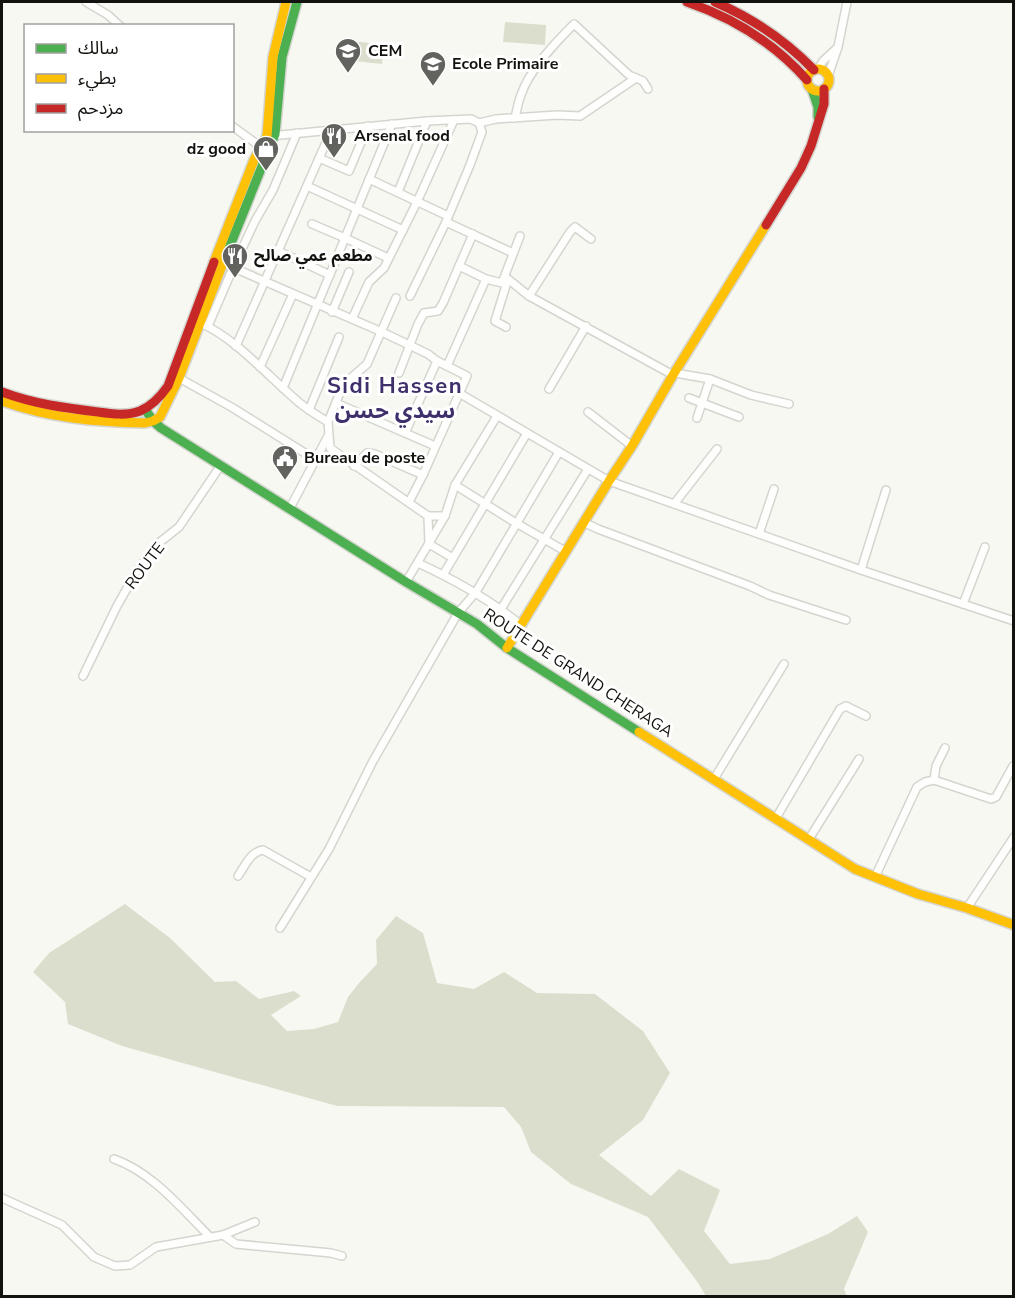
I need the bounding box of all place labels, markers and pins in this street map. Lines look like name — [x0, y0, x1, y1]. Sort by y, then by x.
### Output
school or university icon: CEM — [333, 36, 363, 74]
place label: CEM — [368, 40, 402, 62]
school or university icon: Ecole Primaire — [418, 49, 448, 87]
place label: Ecole Primaire — [452, 53, 559, 75]
restaurant icon: Arsenal food — [319, 121, 349, 159]
place label: Arsenal food — [354, 125, 450, 147]
shop icon: dz good — [251, 134, 281, 172]
place label: dz good — [187, 138, 246, 160]
restaurant icon: مطعم عمي صالح — [220, 241, 250, 279]
place label: مطعم عمي صالح — [254, 245, 373, 269]
public building icon: Bureau de poste — [270, 443, 300, 481]
place label: Bureau de poste — [304, 447, 426, 469]

